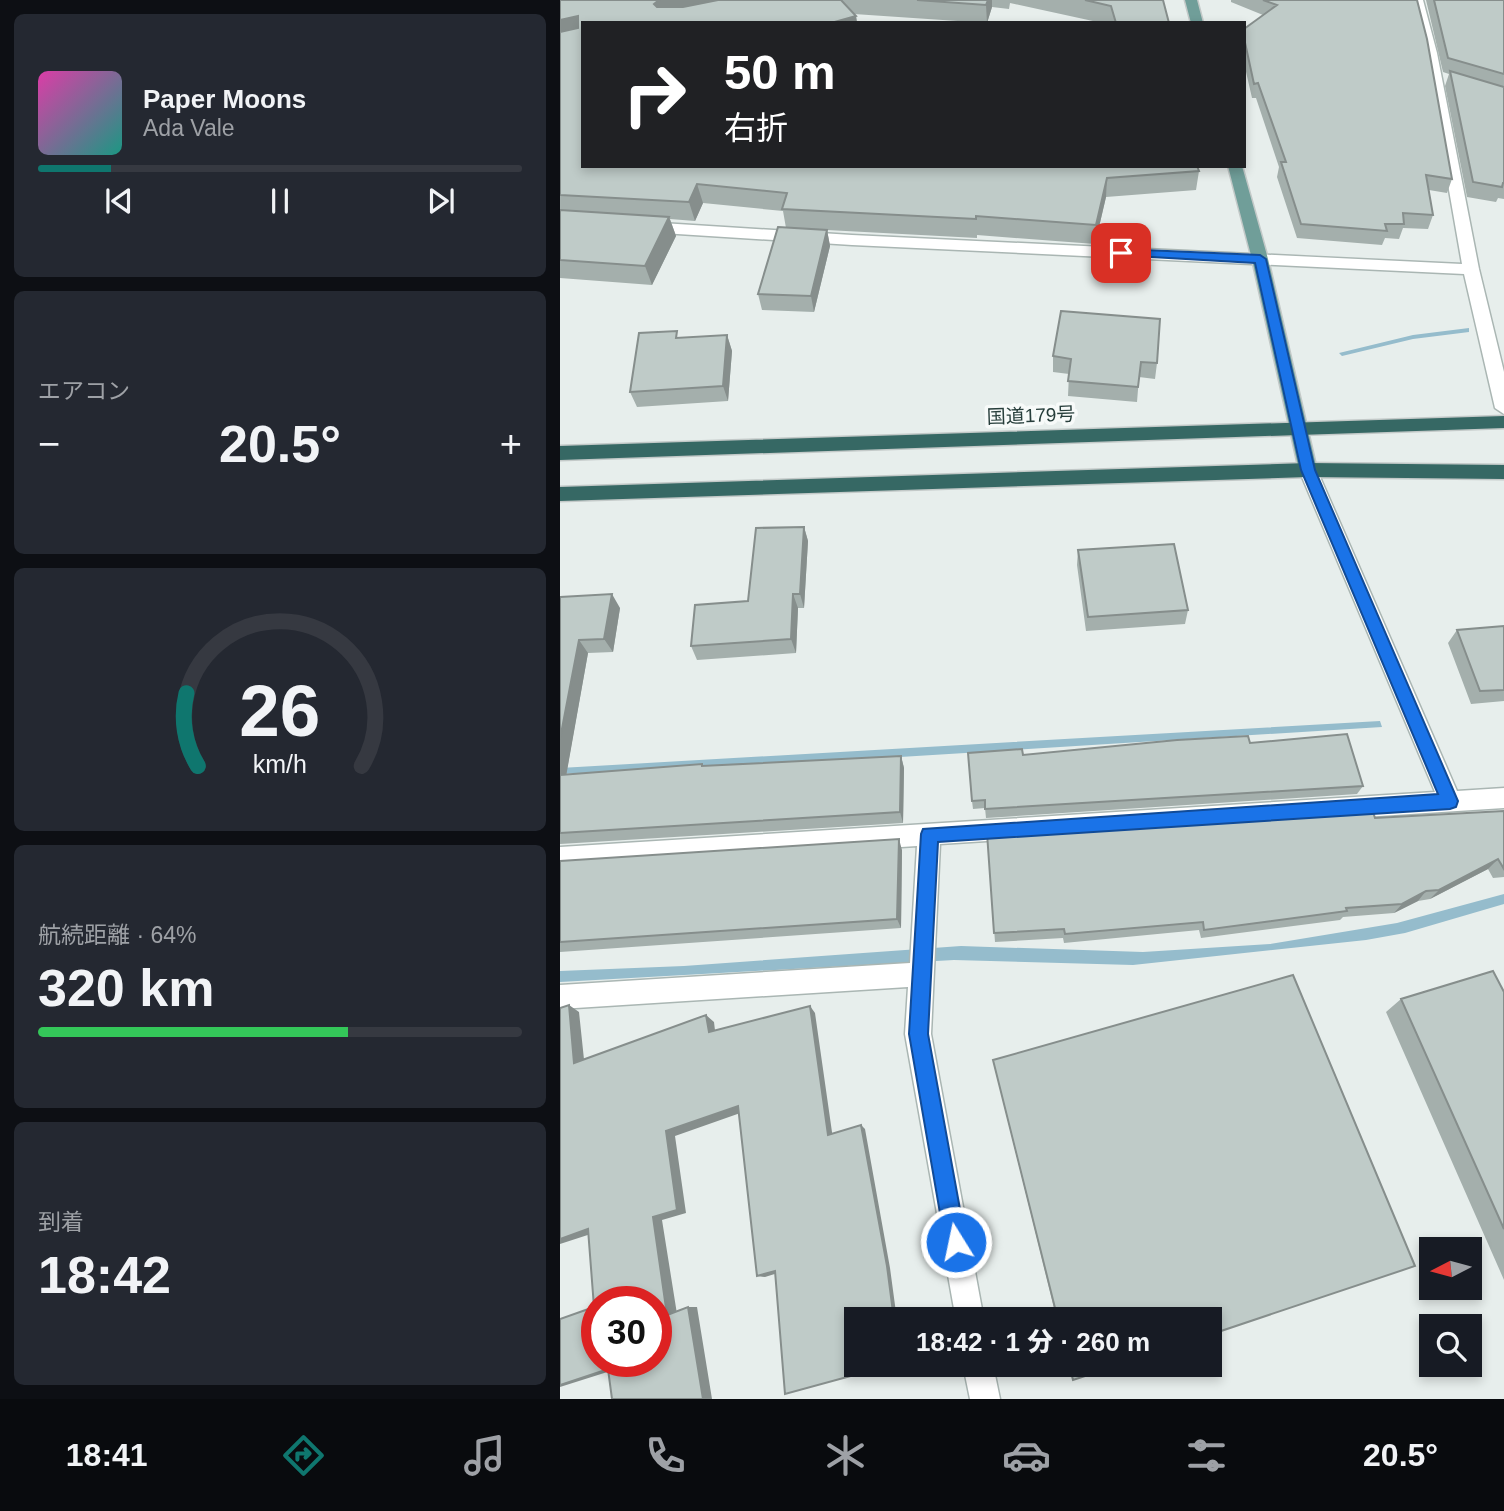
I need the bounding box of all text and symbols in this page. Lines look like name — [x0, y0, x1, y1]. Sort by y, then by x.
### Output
text: 50 m — [724, 45, 836, 99]
icon: right — [609, 49, 700, 140]
text: Paper Moons — [143, 84, 306, 114]
text: 右折 — [724, 110, 788, 146]
text: Ada Vale — [143, 115, 235, 141]
icon: previous — [100, 182, 138, 220]
icon: pause — [261, 182, 299, 220]
icon: next — [422, 182, 460, 220]
pin — [1091, 223, 1151, 283]
icon: arrive — [1102, 234, 1140, 272]
text: エアコン — [38, 378, 130, 404]
street label: 国道179号 — [986, 403, 1076, 428]
text: 20.5° — [219, 415, 341, 473]
text: − — [38, 423, 60, 465]
text: + — [500, 423, 522, 465]
text: 26 — [240, 670, 320, 751]
text: km/h — [253, 749, 307, 777]
text: 航続距離 · 64% — [38, 922, 196, 948]
text: 320 km — [38, 959, 214, 1017]
position arrow — [919, 1205, 993, 1279]
text: 到着 — [38, 1209, 84, 1235]
north arrow — [1419, 1237, 1482, 1300]
map controls — [1419, 1237, 1482, 1377]
text: 18:42 — [38, 1246, 171, 1304]
speed limit sign: 30 — [581, 1286, 672, 1377]
button: search — [1419, 1314, 1482, 1377]
text: 18:42 · 1 分 · 260 m — [916, 1327, 1150, 1357]
icon: directions — [279, 1431, 328, 1480]
icon: music — [460, 1431, 509, 1480]
icon: phone — [641, 1431, 690, 1480]
icon: climate — [821, 1431, 870, 1480]
icon: car — [1002, 1431, 1051, 1480]
icon: filters — [1182, 1431, 1231, 1480]
text: 18:41 — [66, 1437, 148, 1473]
text: 20.5° — [1363, 1437, 1438, 1473]

